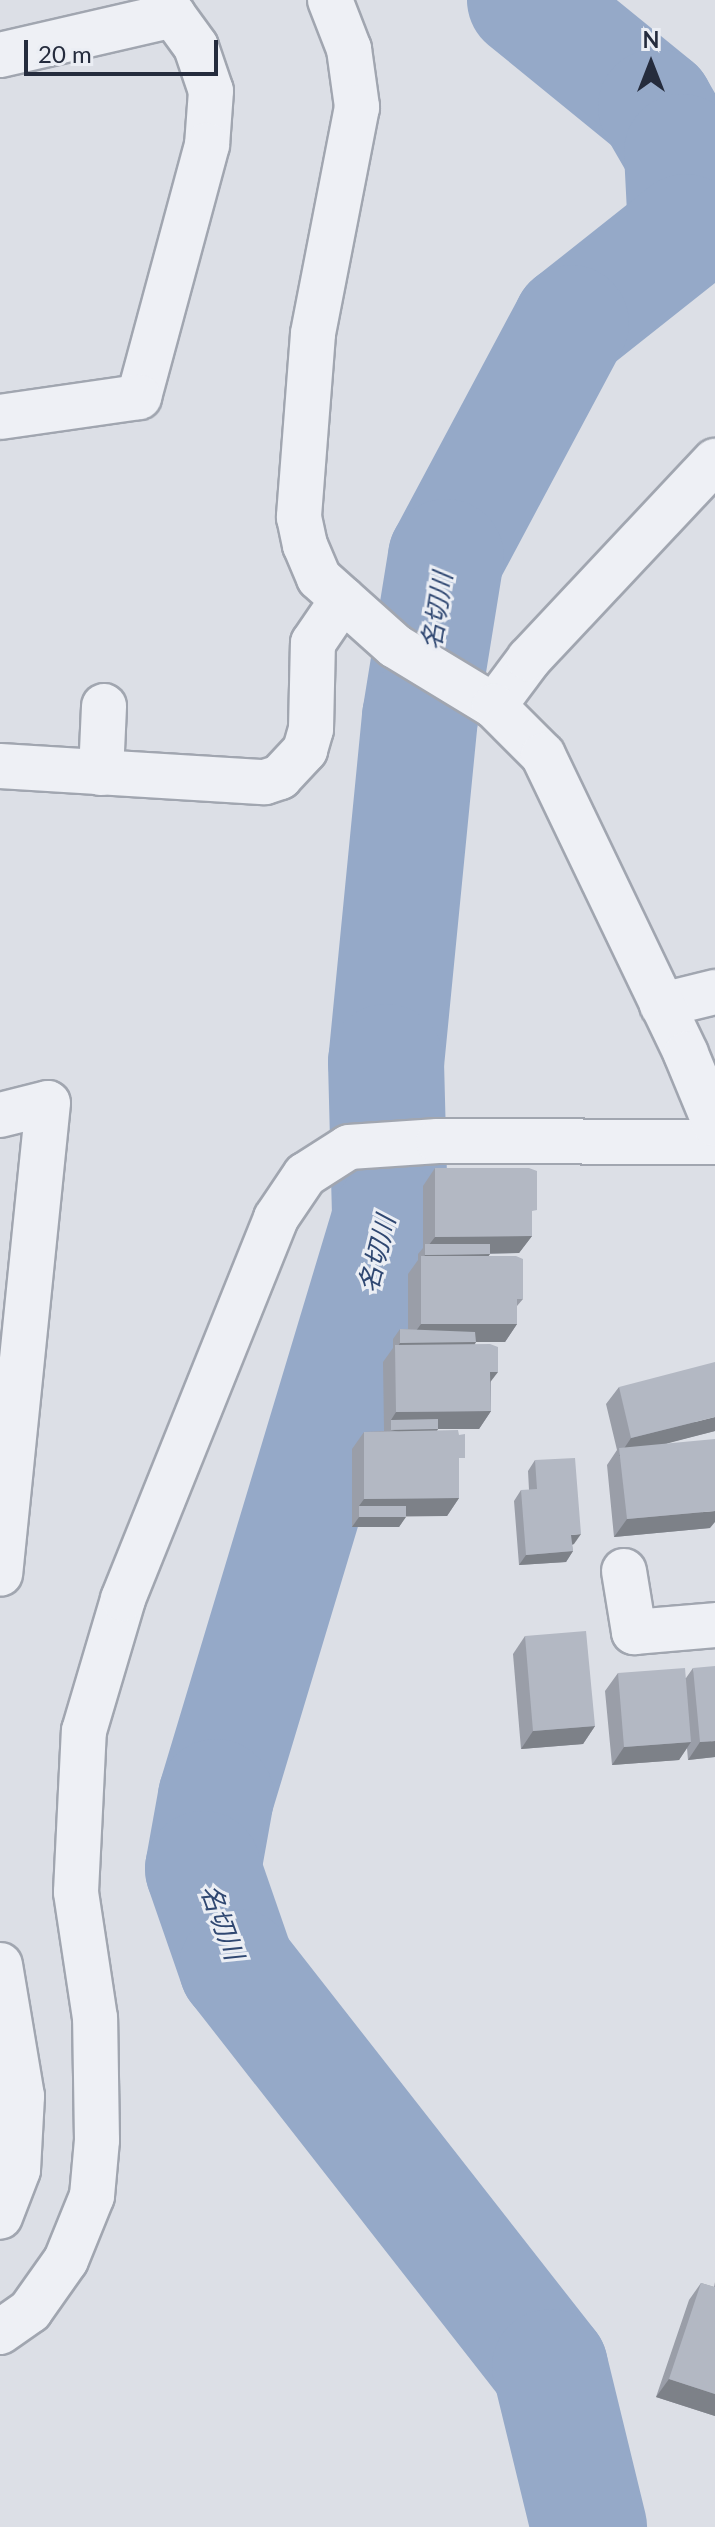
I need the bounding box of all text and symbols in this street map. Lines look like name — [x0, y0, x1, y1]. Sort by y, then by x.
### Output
scale bar — [28, 24, 222, 74]
north arrow — [611, 24, 691, 104]
text: N — [643, 26, 659, 53]
text: 20 m — [38, 39, 92, 68]
water label: 名切川 — [415, 570, 459, 652]
water label: 名切川 — [352, 1212, 402, 1296]
water label: 名切川 — [194, 1880, 250, 1964]

